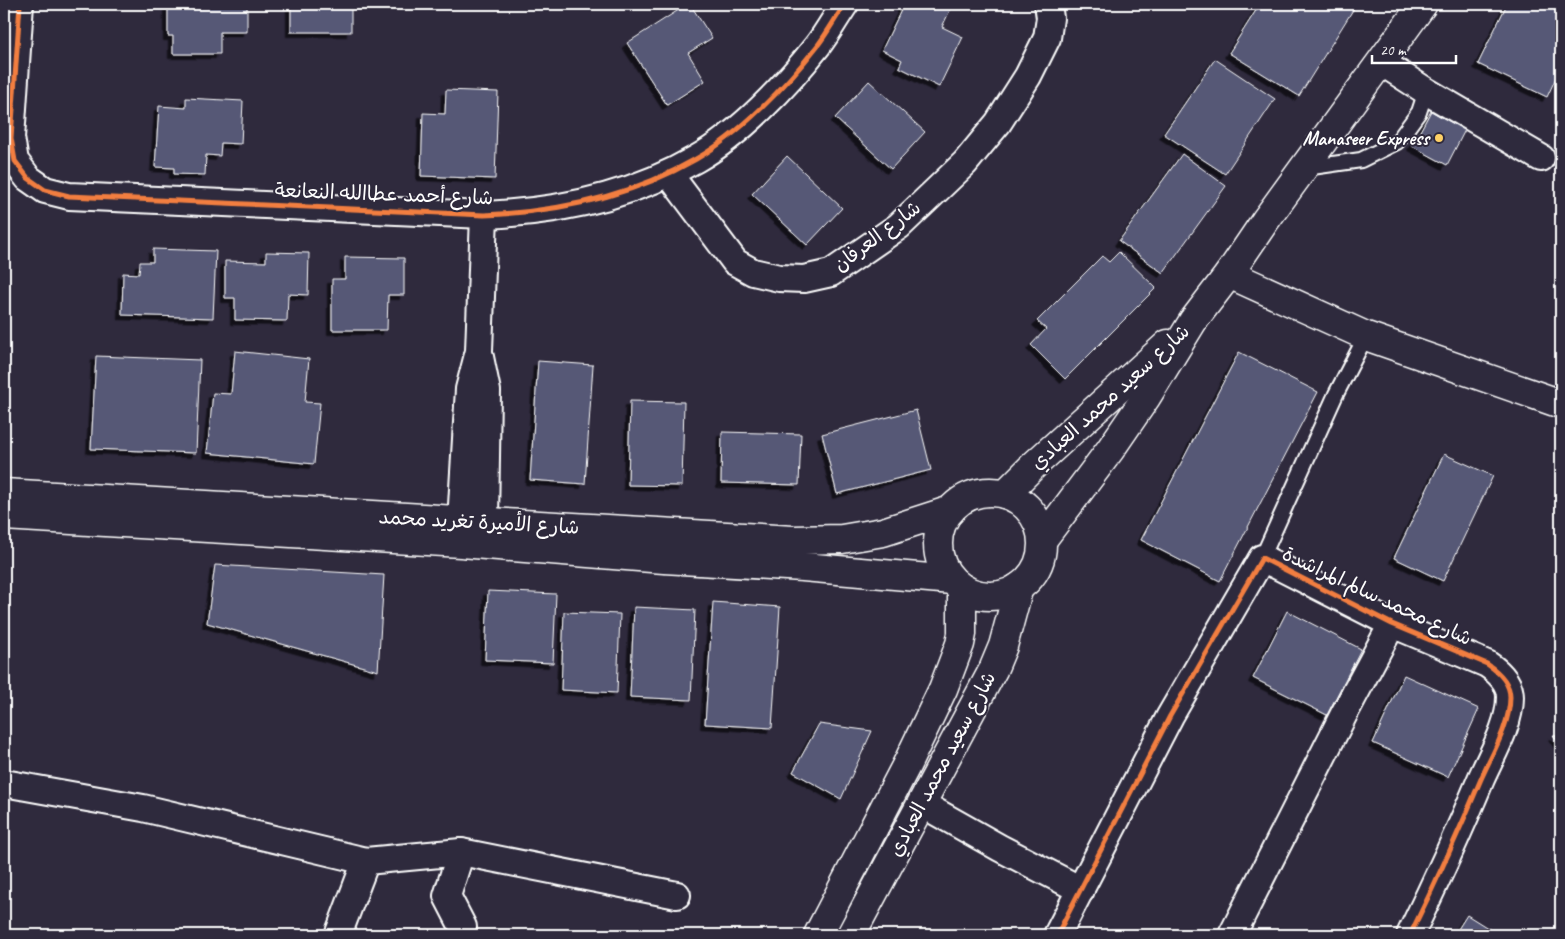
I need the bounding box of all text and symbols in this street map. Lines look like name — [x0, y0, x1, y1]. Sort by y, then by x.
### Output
scale bar — [1372, 32, 1456, 64]
text: 20 m — [1380, 41, 1407, 60]
place label: Manaseer Express — [1303, 126, 1431, 151]
marker: Manaseer Express — [1433, 132, 1445, 144]
street label: شارع أحمد عطاالله النعانعة — [274, 178, 494, 211]
street label: شارع العرفان — [828, 195, 926, 278]
street label: شارع سعيد محمد العبادي — [1025, 319, 1196, 477]
street label: شارع الأميرة تغريد محمد — [378, 503, 580, 541]
street label: شارع محمد سالم المراشدة — [1277, 541, 1476, 653]
street label: شارع سعيد محمد العبادي — [883, 667, 1003, 862]

